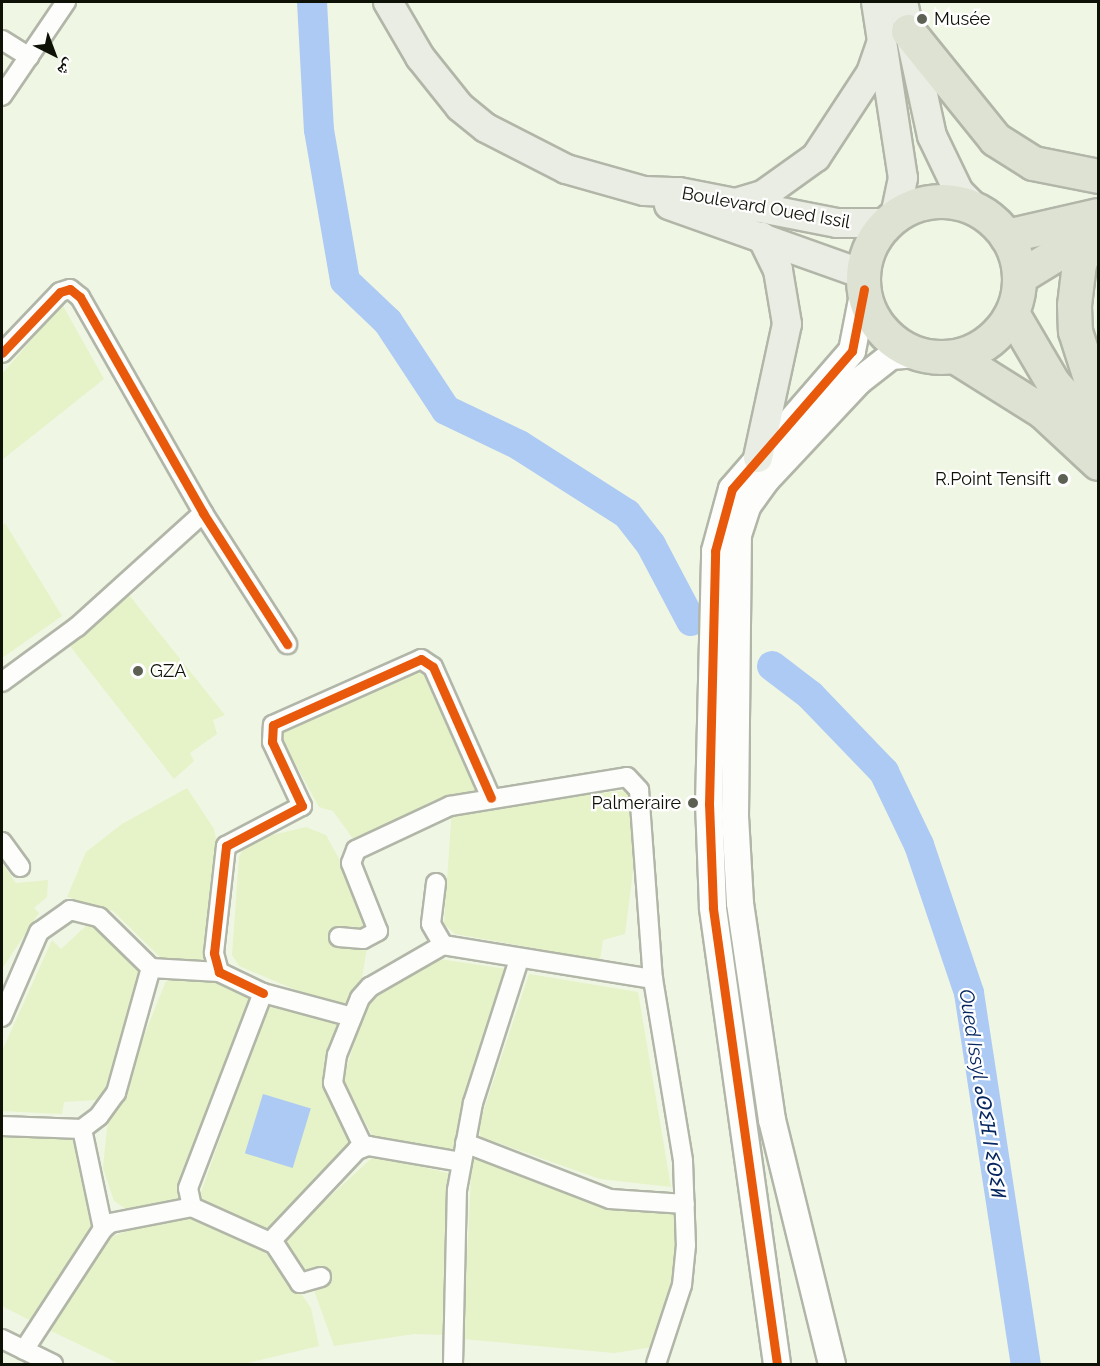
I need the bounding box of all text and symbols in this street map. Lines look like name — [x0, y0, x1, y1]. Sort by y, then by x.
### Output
place label: Musée — [934, 8, 990, 30]
marker: Musée — [915, 12, 929, 26]
north arrow — [24, 24, 84, 84]
text: ش — [54, 55, 79, 80]
street label: Boulevard Oued Issil — [680, 183, 852, 233]
place label: R.Point Tensift — [935, 468, 1051, 490]
marker: R.Point Tensift — [1056, 472, 1070, 486]
place label: GZA — [150, 660, 186, 682]
marker: GZA — [131, 664, 145, 678]
place label: Palmeraire — [591, 792, 681, 814]
marker: Palmeraire — [686, 796, 700, 810]
water label: Oued Issyl ⴰⵙⵉⴼ ⵏ ⵉⵙⵉⵍ — [954, 987, 1010, 1199]

